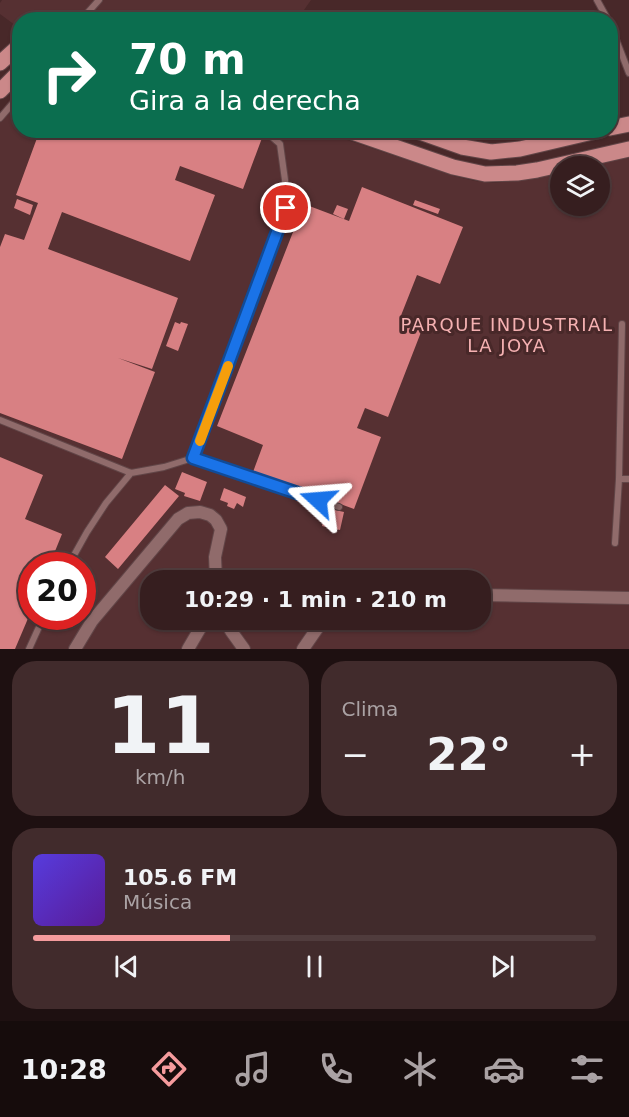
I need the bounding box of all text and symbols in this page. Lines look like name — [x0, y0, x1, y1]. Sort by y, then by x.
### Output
text: 70 m — [129, 35, 246, 84]
icon: right — [30, 36, 108, 114]
text: Gira a la derecha — [129, 85, 361, 116]
map controls — [550, 156, 610, 216]
button: layers — [550, 156, 610, 216]
pin — [260, 182, 311, 233]
icon: arrive — [269, 191, 302, 224]
district label: PARQUE INDUSTRIAL LA JOYA — [401, 314, 613, 356]
position arrow — [286, 468, 350, 532]
speed limit sign: 20 — [18, 552, 96, 630]
text: 10:29 · 1 min · 210 m — [184, 587, 447, 612]
text: 11 — [106, 681, 215, 771]
text: Clima — [342, 697, 398, 721]
text: 22° — [426, 728, 511, 781]
text: − — [342, 735, 369, 774]
text: + — [568, 735, 596, 774]
text: km/h — [135, 765, 185, 789]
text: 105.6 FM — [123, 865, 237, 890]
text: Música — [123, 890, 192, 914]
icon: previous — [110, 950, 143, 983]
icon: pause — [298, 950, 331, 983]
icon: next — [486, 950, 519, 983]
icon: directions — [148, 1048, 190, 1090]
icon: music — [232, 1048, 274, 1090]
icon: phone — [315, 1048, 357, 1090]
icon: climate — [399, 1048, 441, 1090]
icon: car — [483, 1048, 525, 1090]
icon: filters — [566, 1048, 608, 1090]
text: 10:28 — [21, 1054, 107, 1085]

